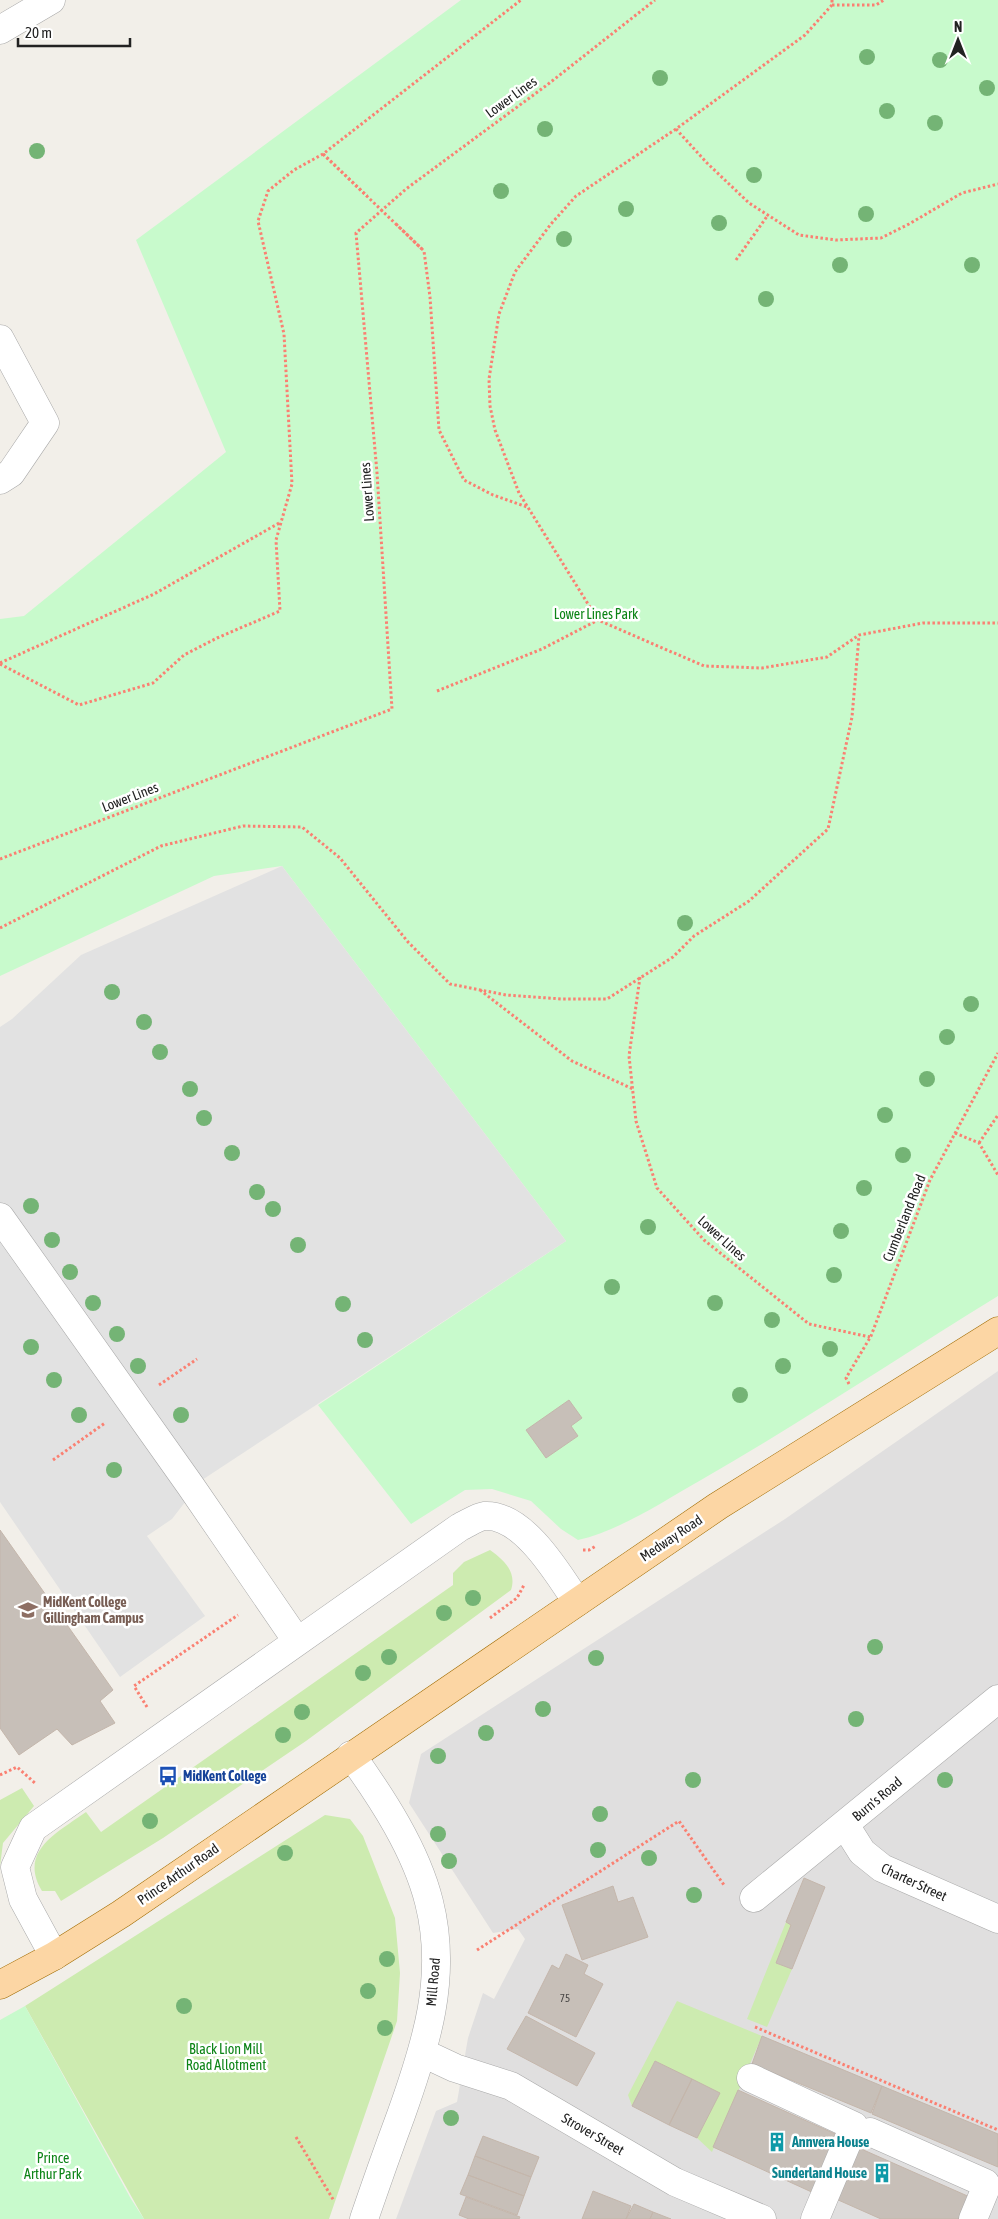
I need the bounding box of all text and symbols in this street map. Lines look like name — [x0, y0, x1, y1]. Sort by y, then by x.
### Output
scale bar — [18, 15, 130, 47]
north arrow — [933, 15, 983, 65]
text: N — [954, 19, 962, 35]
text: 20 m — [25, 24, 52, 41]
street label: Lower Lines — [482, 73, 540, 121]
street label: Lower Lines — [357, 462, 377, 522]
park label: Lower Lines Park — [554, 606, 638, 622]
street label: Lower Lines — [99, 779, 161, 815]
street label: Cumberland Road — [879, 1172, 929, 1264]
street label: Lower Lines — [695, 1212, 749, 1264]
street label: Medway Road — [637, 1511, 705, 1565]
place label: MidKent College Gillingham Campus — [43, 1594, 144, 1626]
school or university icon: MidKent College Gillingham Campus — [17, 1599, 39, 1621]
bus stop icon: MidKent College — [157, 1765, 179, 1787]
place label: MidKent College — [183, 1768, 267, 1784]
street label: Burn's Road — [849, 1774, 905, 1824]
street label: Prince Arthur Road — [134, 1840, 222, 1908]
street label: Charter Street — [879, 1860, 949, 1904]
street label: Mill Road — [423, 1957, 443, 2007]
house number: 75 — [560, 1992, 570, 2004]
park label: Black Lion Mill Road Allotment — [186, 2041, 266, 2073]
street label: Strover Street — [559, 2110, 627, 2158]
building icon: Annvera House — [766, 2131, 788, 2153]
place label: Annvera House — [791, 2134, 869, 2150]
park label: Prince Arthur Park — [24, 2150, 82, 2182]
building icon: Sunderland House — [871, 2162, 893, 2184]
place label: Sunderland House — [772, 2165, 867, 2181]

